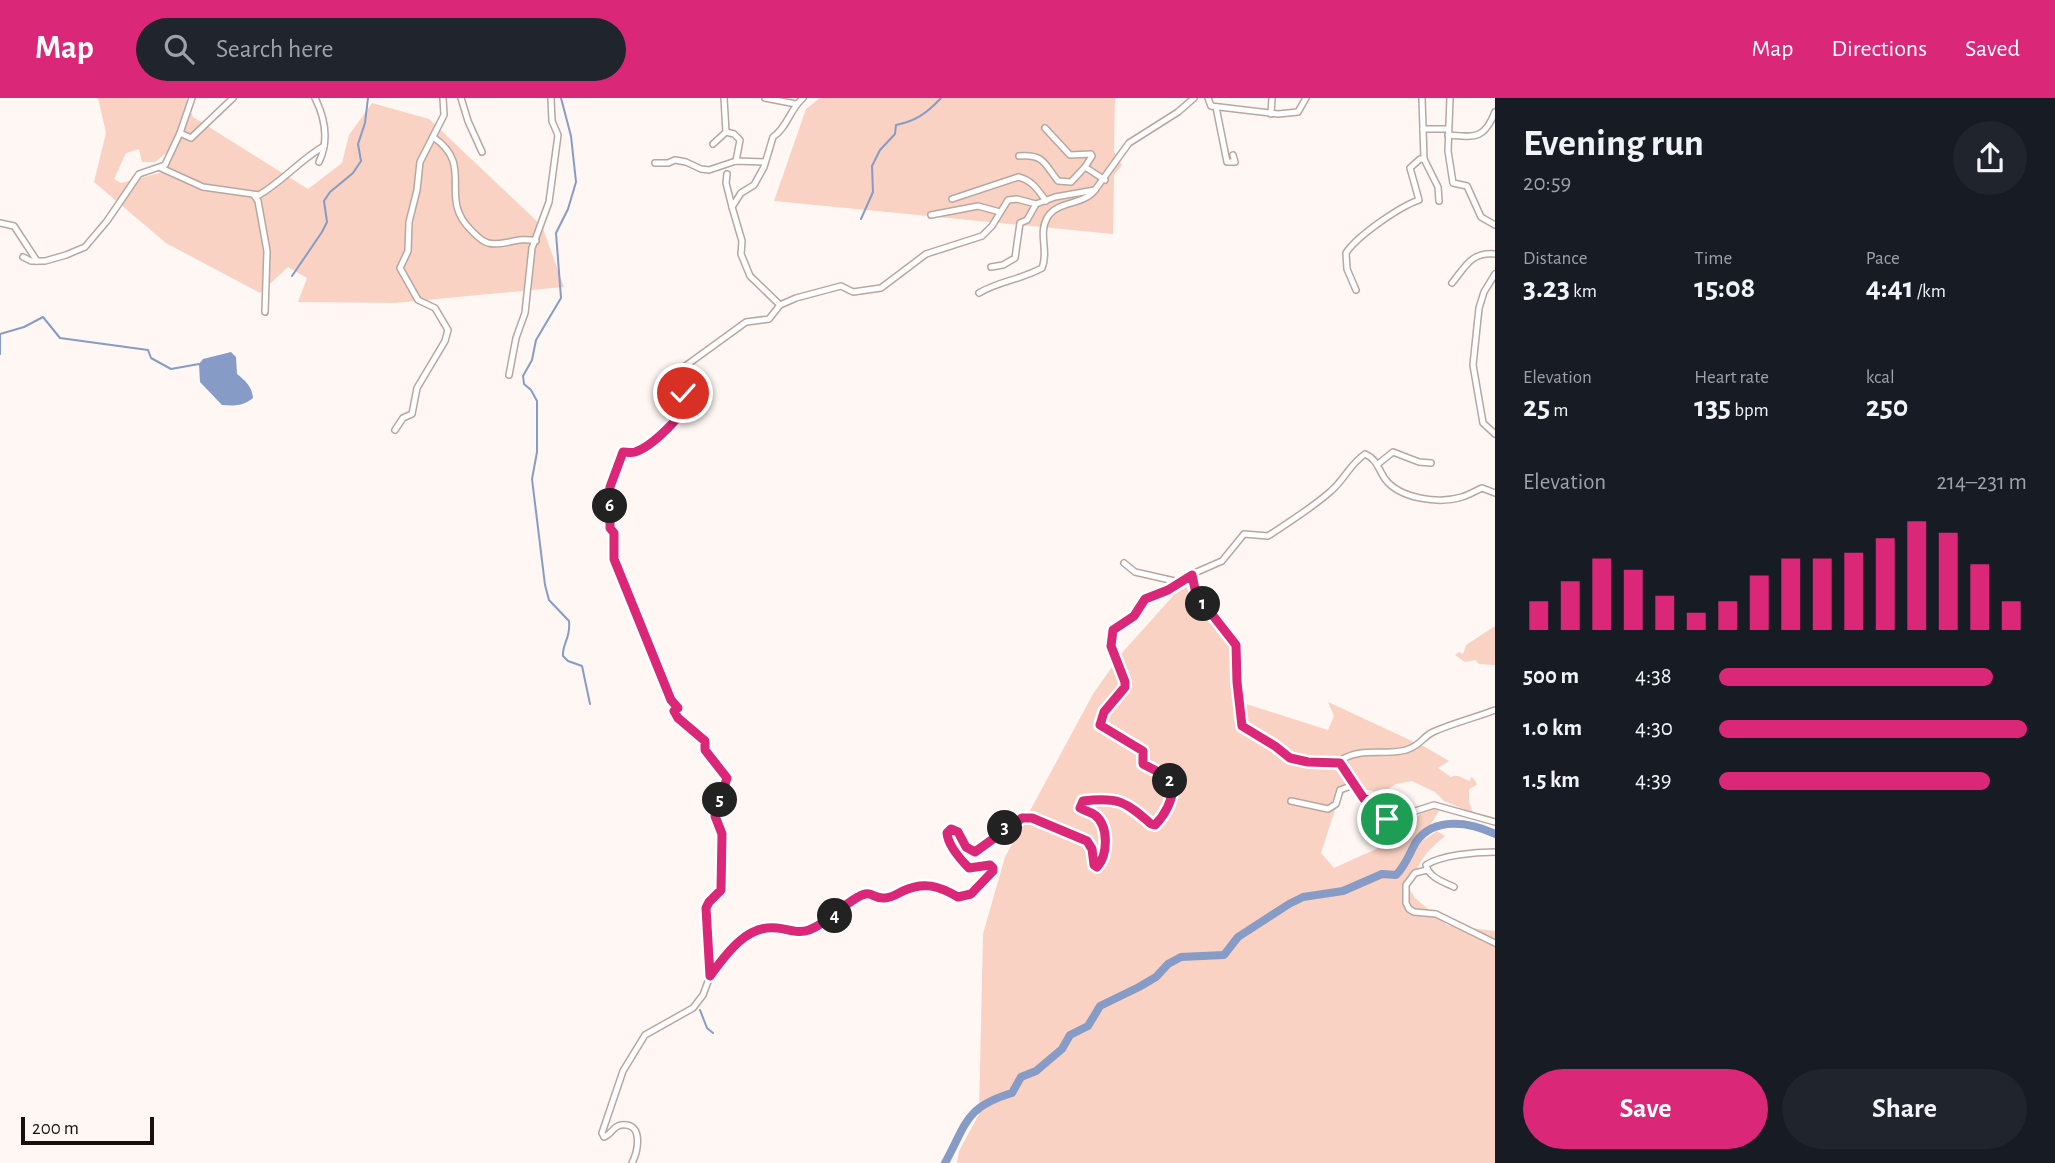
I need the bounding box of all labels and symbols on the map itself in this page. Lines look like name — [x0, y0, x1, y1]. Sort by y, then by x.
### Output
pin — [653, 363, 713, 423]
pin: 6 — [592, 488, 628, 524]
pin: 1 — [1186, 587, 1220, 622]
pin: 2 — [1152, 764, 1188, 798]
pin: 5 — [702, 782, 738, 818]
pin — [1357, 789, 1417, 849]
pin: 3 — [988, 810, 1023, 846]
pin: 4 — [818, 898, 852, 934]
scale bar — [21, 1114, 154, 1146]

